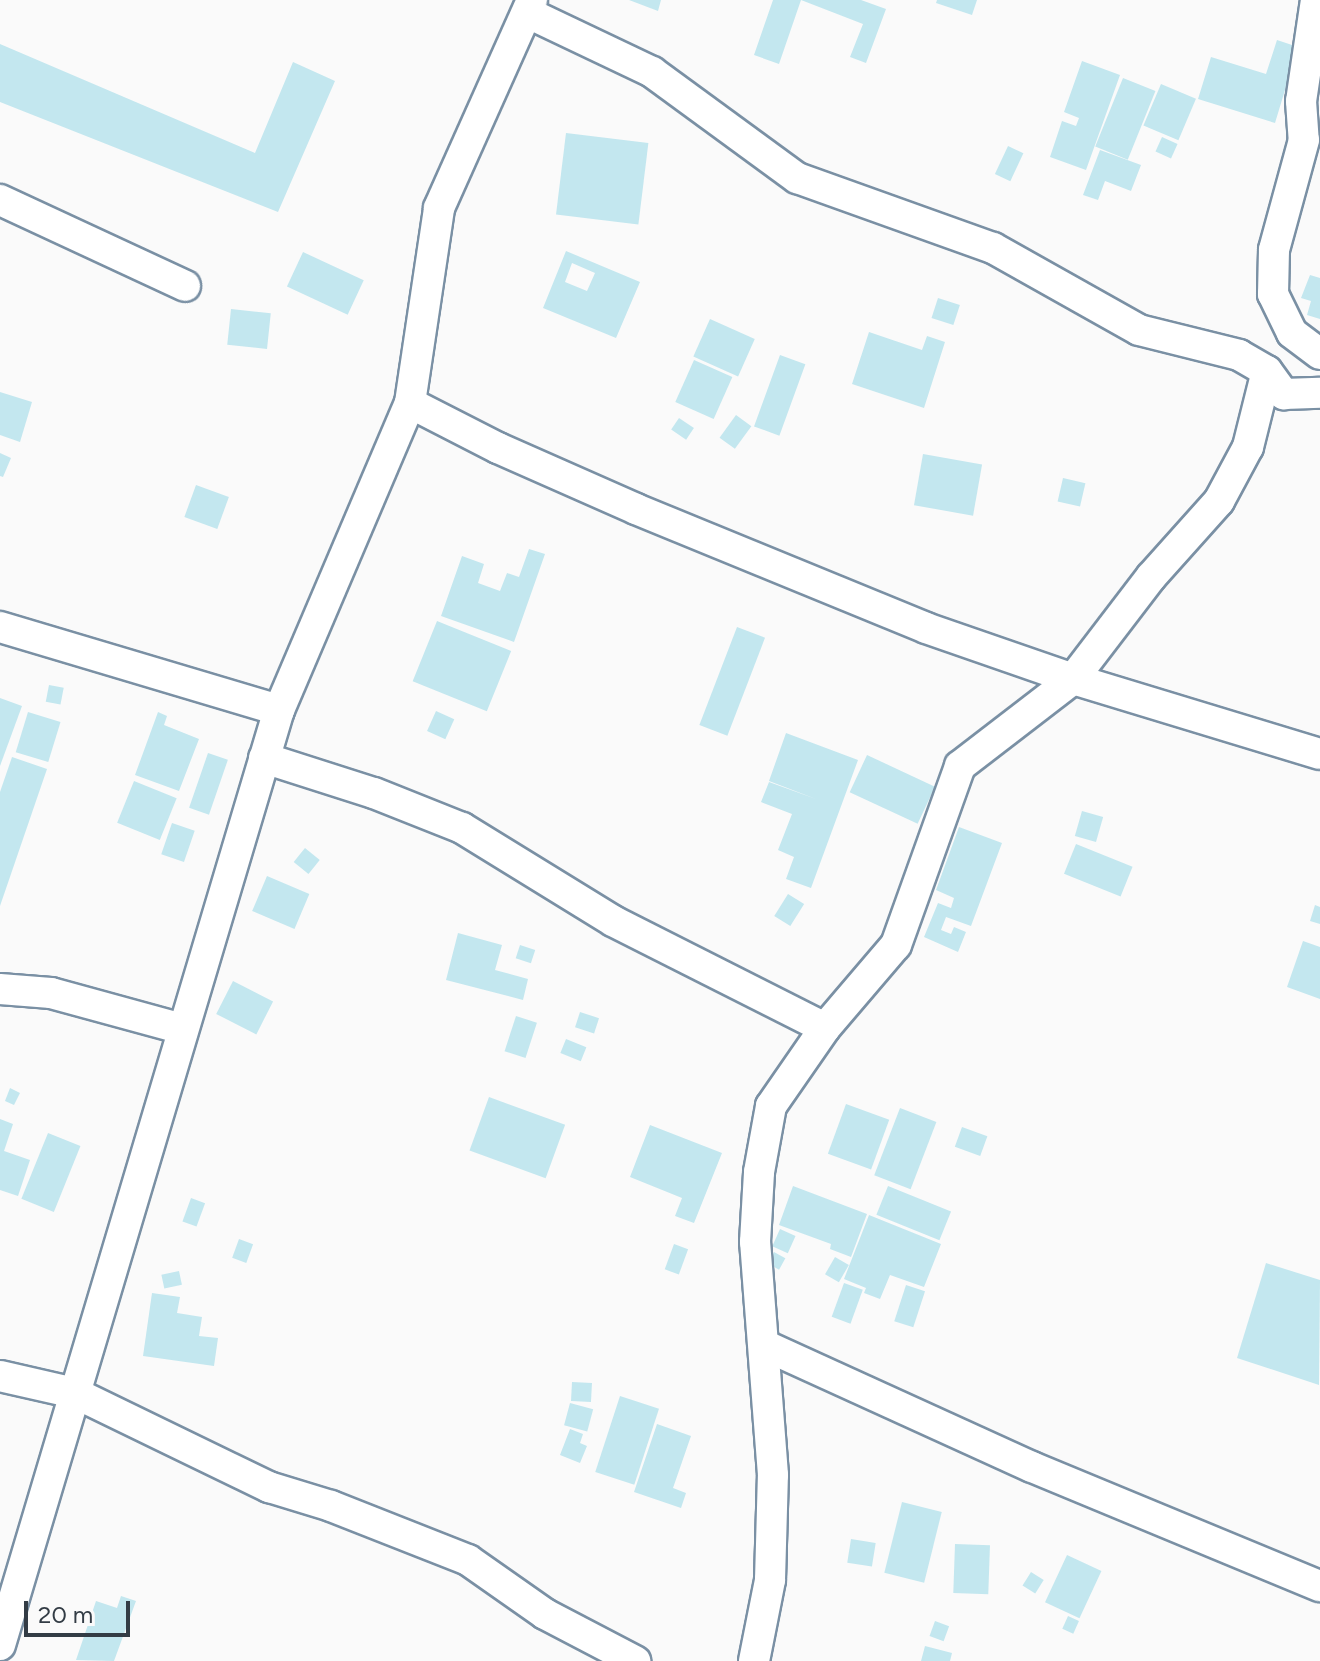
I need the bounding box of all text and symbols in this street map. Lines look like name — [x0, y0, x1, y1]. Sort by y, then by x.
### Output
scale bar — [28, 1585, 134, 1635]
text: 20 m — [38, 1600, 93, 1629]

